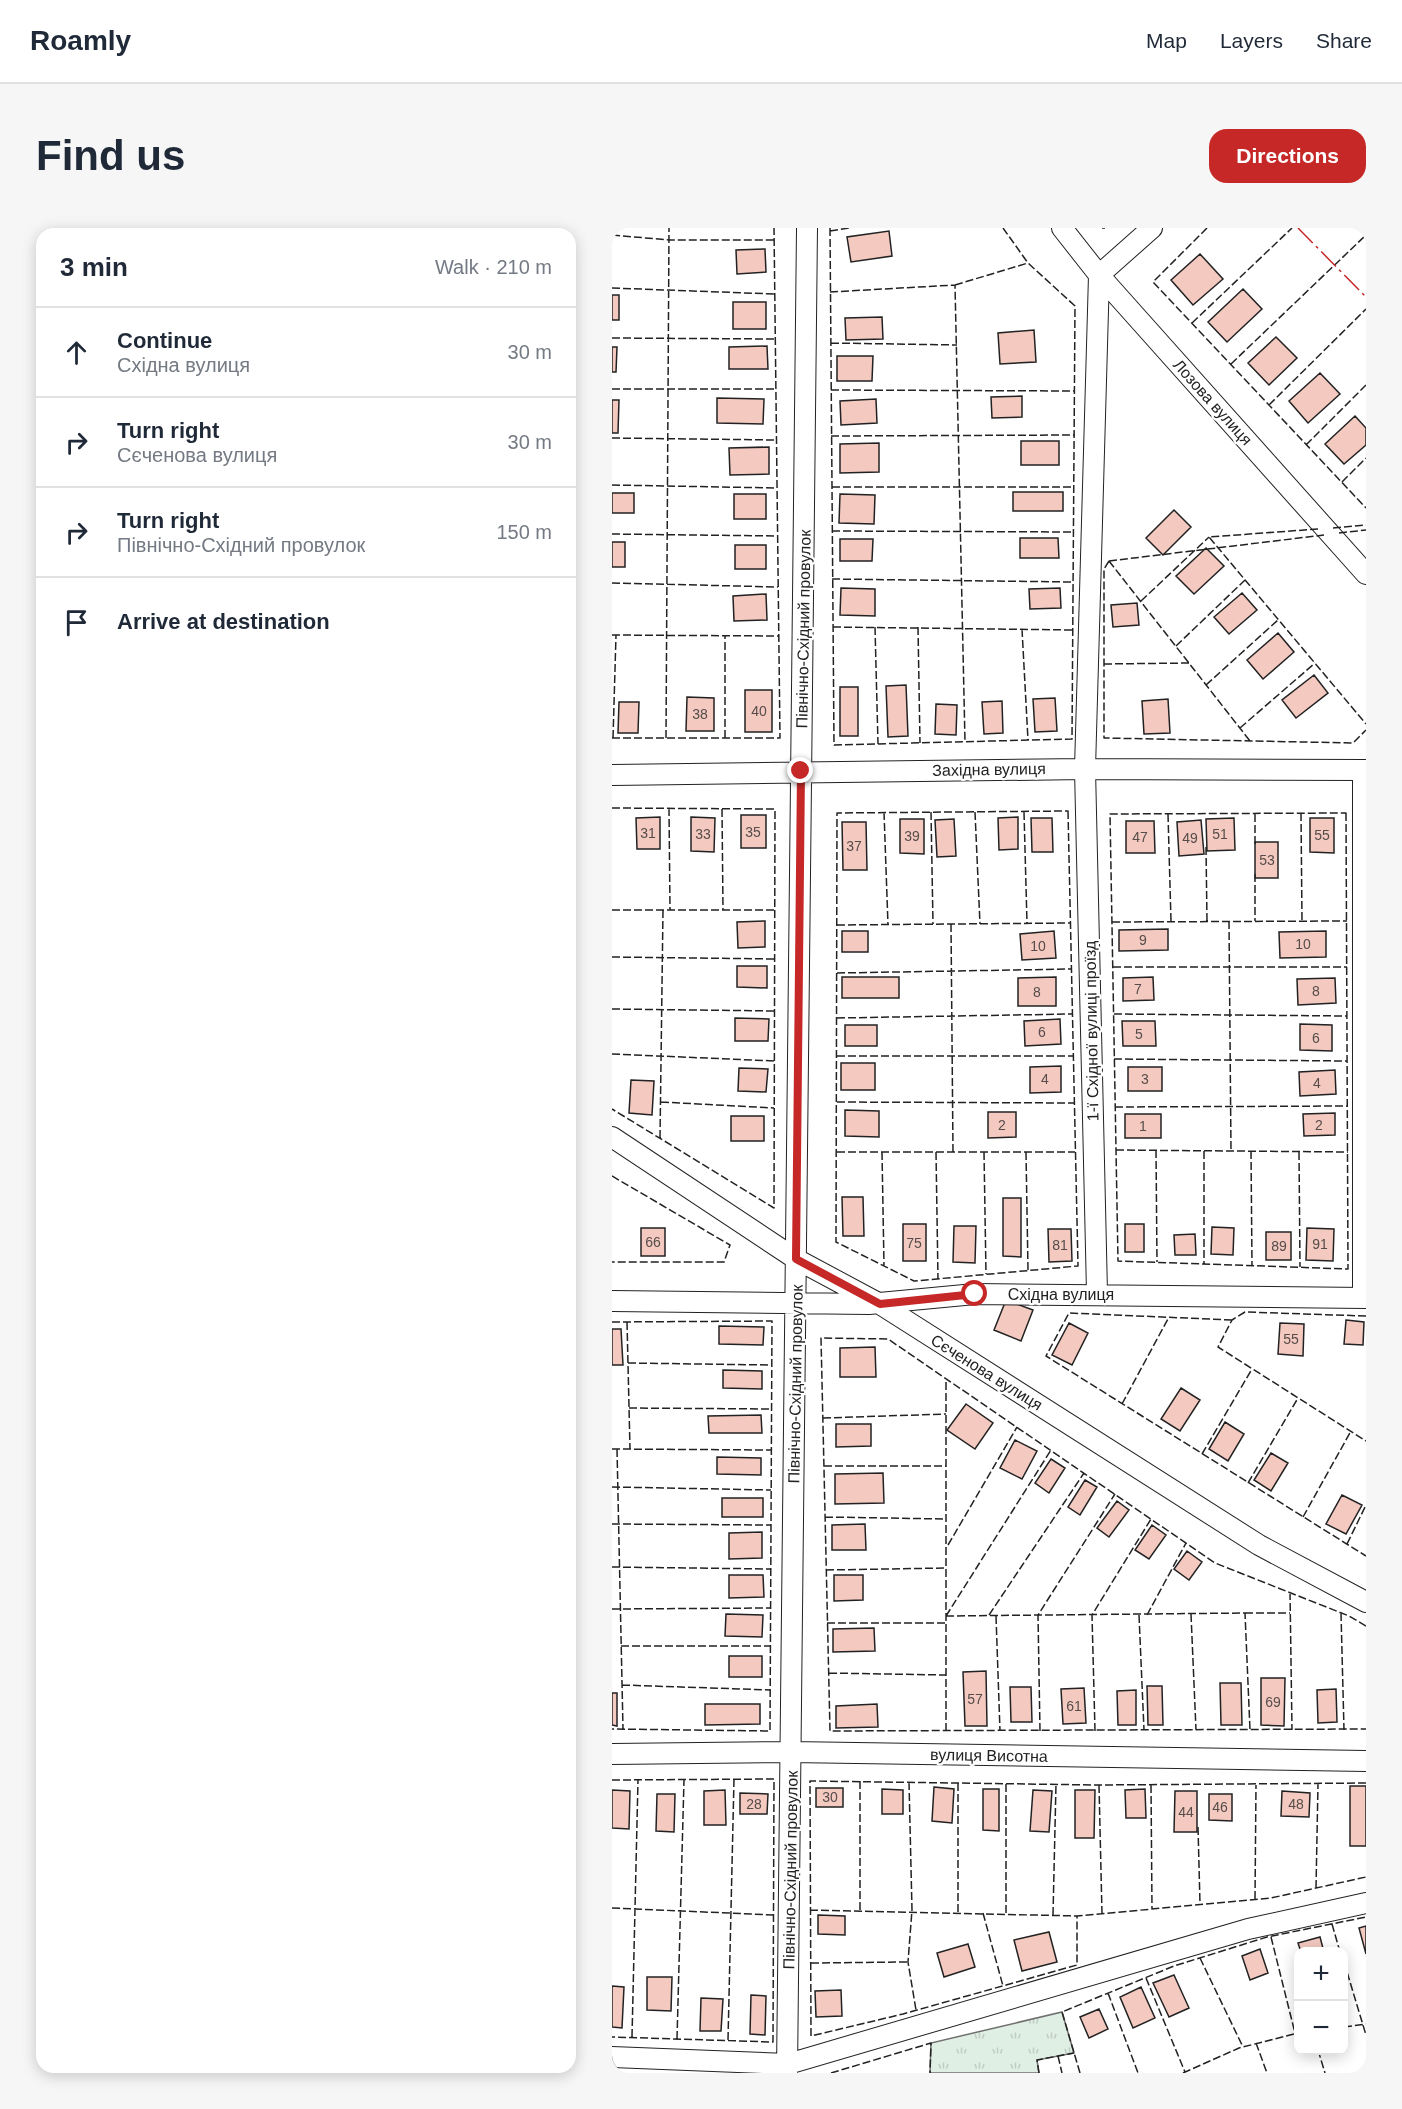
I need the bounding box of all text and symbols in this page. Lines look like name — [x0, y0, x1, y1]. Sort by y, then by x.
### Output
text: Roamly — [30, 25, 131, 56]
text: Map — [1146, 29, 1187, 52]
text: Layers — [1220, 29, 1283, 52]
text: Share — [1316, 29, 1372, 52]
button: Directions — [1209, 129, 1366, 183]
text: Find us — [36, 132, 185, 179]
text: 3 min — [60, 252, 128, 282]
text: Walk · 210 m — [435, 256, 552, 278]
text: Continue — [117, 328, 212, 353]
icon: ahead — [60, 336, 93, 369]
text: 30 m — [508, 341, 552, 363]
text: Східна вулиця — [117, 354, 250, 376]
street label: Лозова вулиця — [1170, 356, 1255, 448]
text: Turn right — [117, 418, 219, 443]
icon: right — [60, 426, 93, 459]
text: 30 m — [508, 431, 552, 453]
text: Сєченова вулиця — [117, 444, 277, 466]
text: Turn right — [117, 508, 219, 533]
icon: right — [60, 516, 93, 549]
text: 150 m — [496, 521, 552, 543]
street label: Північно-Східний провулок — [793, 529, 814, 728]
text: Північно-Східний провулок — [117, 534, 365, 556]
icon: arrive — [60, 606, 93, 639]
text: Arrive at destination — [117, 609, 330, 634]
house number: 40 — [751, 703, 767, 719]
house number: 38 — [692, 706, 708, 722]
route end — [787, 757, 813, 783]
street label: Західна вулиця — [932, 760, 1046, 779]
house number: 35 — [745, 824, 761, 840]
house number: 31 — [640, 825, 656, 841]
house number: 33 — [695, 826, 711, 842]
house number: 51 — [1212, 826, 1228, 842]
house number: 55 — [1314, 827, 1330, 843]
house number: 39 — [904, 828, 920, 844]
house number: 47 — [1132, 829, 1148, 845]
house number: 49 — [1182, 830, 1198, 846]
house number: 37 — [846, 838, 862, 854]
house number: 53 — [1259, 852, 1275, 868]
house number: 9 — [1139, 932, 1147, 948]
house number: 10 — [1295, 936, 1311, 952]
house number: 10 — [1030, 938, 1046, 954]
street label: 1-ї Східної вулиці проїзд — [1081, 940, 1102, 1121]
house number: 7 — [1134, 981, 1142, 997]
house number: 8 — [1312, 983, 1320, 999]
house number: 8 — [1033, 984, 1041, 1000]
house number: 6 — [1038, 1024, 1046, 1040]
house number: 5 — [1135, 1026, 1143, 1042]
house number: 6 — [1312, 1030, 1320, 1046]
house number: 4 — [1041, 1071, 1049, 1087]
house number: 3 — [1141, 1071, 1149, 1087]
house number: 4 — [1313, 1075, 1321, 1091]
house number: 2 — [998, 1117, 1006, 1133]
house number: 2 — [1315, 1117, 1323, 1133]
house number: 1 — [1139, 1118, 1147, 1134]
house number: 66 — [645, 1234, 661, 1250]
house number: 75 — [906, 1235, 922, 1251]
house number: 91 — [1312, 1236, 1328, 1252]
house number: 81 — [1052, 1237, 1068, 1253]
house number: 89 — [1271, 1238, 1287, 1254]
route start — [961, 1280, 987, 1306]
street label: Північно-Східний провулок — [785, 1284, 806, 1483]
street label: Східна вулиця — [1008, 1286, 1114, 1303]
street label: Сєченова вулиця — [928, 1331, 1046, 1414]
house number: 55 — [1283, 1331, 1299, 1347]
house number: 57 — [967, 1691, 983, 1707]
house number: 69 — [1265, 1694, 1281, 1710]
house number: 61 — [1066, 1698, 1082, 1714]
street label: вулиця Висотна — [930, 1746, 1048, 1765]
street label: Північно-Східний провулок — [780, 1770, 801, 1969]
house number: 30 — [822, 1789, 838, 1805]
house number: 28 — [746, 1796, 762, 1812]
house number: 48 — [1288, 1796, 1304, 1812]
house number: 46 — [1212, 1799, 1228, 1815]
house number: 44 — [1178, 1804, 1194, 1820]
map controls — [1294, 1947, 1348, 2055]
button: + — [1294, 1947, 1348, 2001]
button: − — [1294, 2001, 1348, 2055]

